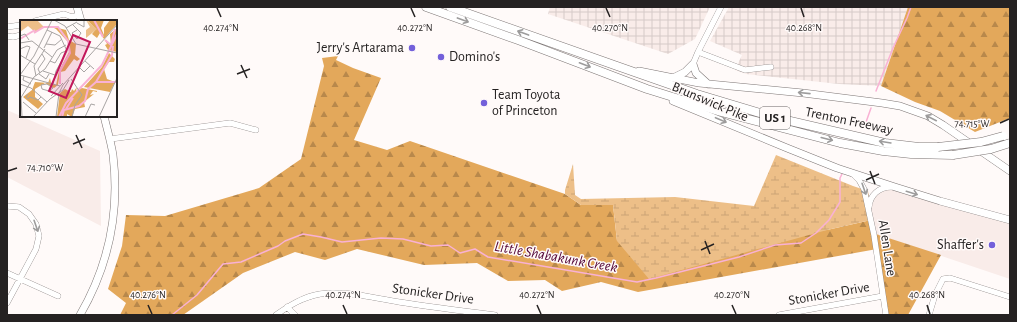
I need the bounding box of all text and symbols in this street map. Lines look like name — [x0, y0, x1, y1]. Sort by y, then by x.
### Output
one-way arrow — [456, 16, 468, 24]
inset map — [20, 20, 117, 117]
text: 40.274°N — [203, 23, 239, 33]
text: 40.272°N — [397, 23, 433, 33]
text: 40.270°N — [592, 23, 628, 33]
text: 40.268°N — [786, 23, 822, 33]
one-way arrow — [517, 29, 530, 36]
place label: Jerry's Artarama — [317, 41, 405, 55]
marker: Jerry's Artarama — [407, 43, 417, 53]
place label: Domino's — [449, 50, 500, 64]
marker: Domino's — [436, 52, 446, 62]
one-way arrow — [578, 61, 590, 69]
street label: Brunswick Pike — [670, 80, 750, 124]
place label: Team Toyota of Princeton — [492, 88, 561, 118]
one-way arrow — [798, 89, 811, 97]
marker: Team Toyota of Princeton — [479, 98, 489, 108]
street label: Trenton Freeway — [804, 105, 894, 137]
road number: US 1 — [760, 107, 790, 129]
one-way arrow — [925, 114, 937, 122]
one-way arrow — [714, 117, 726, 124]
text: 74.715°W — [954, 119, 990, 129]
one-way arrow — [820, 136, 833, 144]
one-way arrow — [879, 138, 892, 146]
text: 74.710°W — [27, 163, 63, 173]
one-way arrow — [860, 183, 868, 195]
one-way arrow — [906, 189, 918, 197]
street label: Allen Lane — [876, 219, 898, 277]
one-way arrow — [33, 220, 41, 232]
place label: Shaffer's — [937, 238, 984, 252]
water label: Little Shabakunk Creek — [493, 239, 619, 275]
marker: Shaffer's — [987, 240, 997, 250]
street label: Stonicker Drive — [787, 280, 871, 308]
street label: Stonicker Drive — [391, 281, 475, 307]
text: 40.276°N — [130, 290, 166, 300]
text: 40.274°N — [325, 290, 361, 300]
text: 40.272°N — [519, 290, 555, 300]
text: 40.270°N — [714, 290, 750, 300]
text: 40.268°N — [909, 290, 945, 300]

